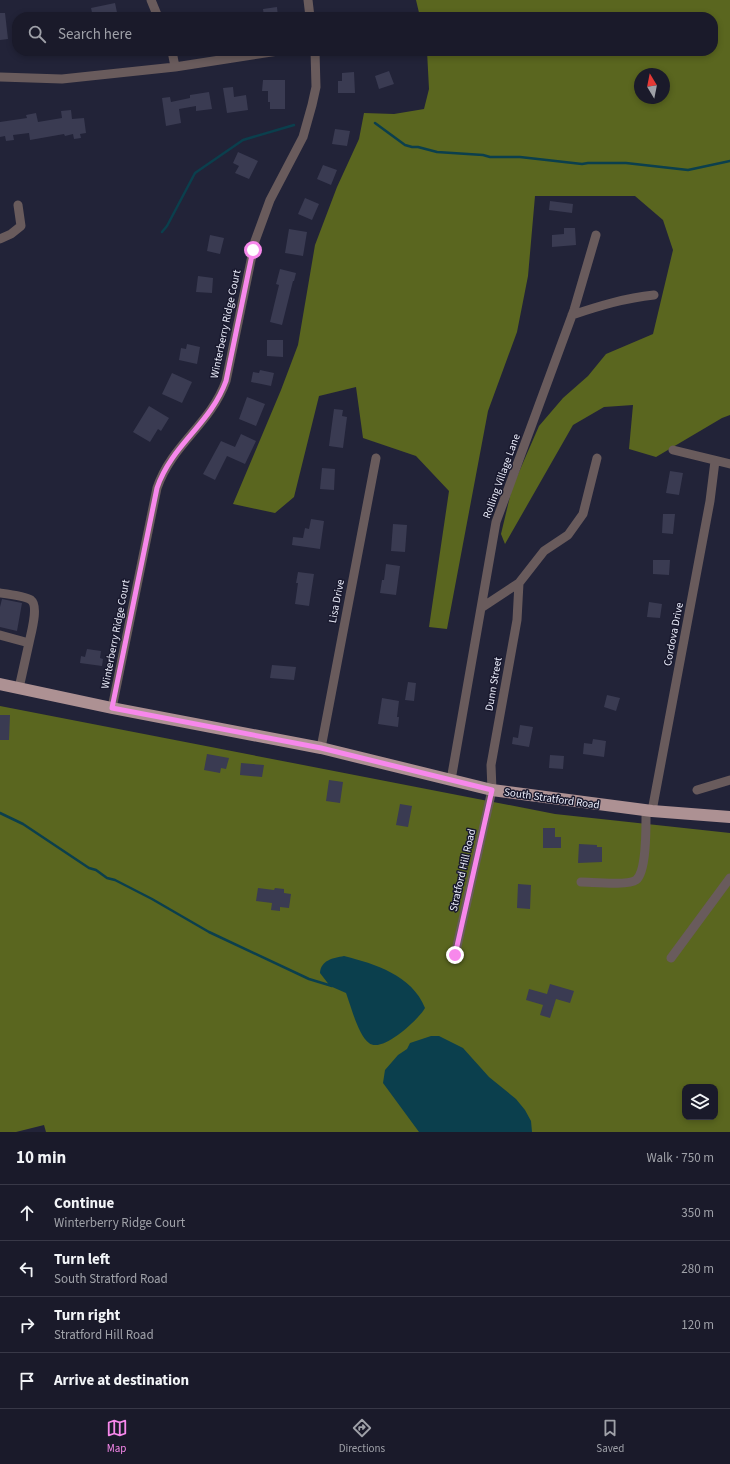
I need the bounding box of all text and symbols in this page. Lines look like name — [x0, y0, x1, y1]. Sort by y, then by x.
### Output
search box — [12, 12, 718, 56]
icon: search — [26, 23, 48, 45]
text: Search here — [58, 24, 132, 45]
north arrow — [634, 68, 670, 104]
route start — [244, 241, 262, 259]
street label: Winterberry Ridge Court — [207, 268, 244, 380]
street label: Rolling Village Lane — [479, 431, 524, 521]
street label: Lisa Drive — [325, 577, 348, 624]
street label: Winterberry Ridge Court — [98, 578, 133, 690]
street label: Cordova Drive — [660, 600, 687, 667]
street label: Dunn Street — [481, 656, 506, 712]
street label: South Stratford Road — [503, 784, 601, 813]
street label: Stratford Hill Road — [446, 827, 479, 913]
route end — [446, 946, 464, 964]
map controls — [682, 1084, 718, 1120]
button: layers — [682, 1084, 718, 1120]
text: 10 min — [16, 1146, 66, 1170]
text: Walk · 750 m — [646, 1149, 714, 1167]
text: Continue — [54, 1193, 114, 1214]
icon: ahead — [16, 1202, 38, 1224]
text: 350 m — [681, 1204, 714, 1222]
text: Winterberry Ridge Court — [54, 1214, 185, 1232]
text: Turn left — [54, 1249, 110, 1270]
icon: left — [16, 1258, 38, 1280]
text: 280 m — [681, 1260, 714, 1278]
text: South Stratford Road — [54, 1270, 168, 1288]
text: Turn right — [54, 1305, 120, 1326]
icon: right — [16, 1314, 38, 1336]
text: 120 m — [681, 1316, 714, 1334]
text: Stratford Hill Road — [54, 1326, 154, 1344]
icon: arrive — [16, 1370, 38, 1392]
text: Arrive at destination — [54, 1370, 189, 1391]
tab: Map — [106, 1417, 128, 1456]
tab: Directions — [339, 1417, 385, 1456]
tab: Saved — [596, 1417, 624, 1456]

